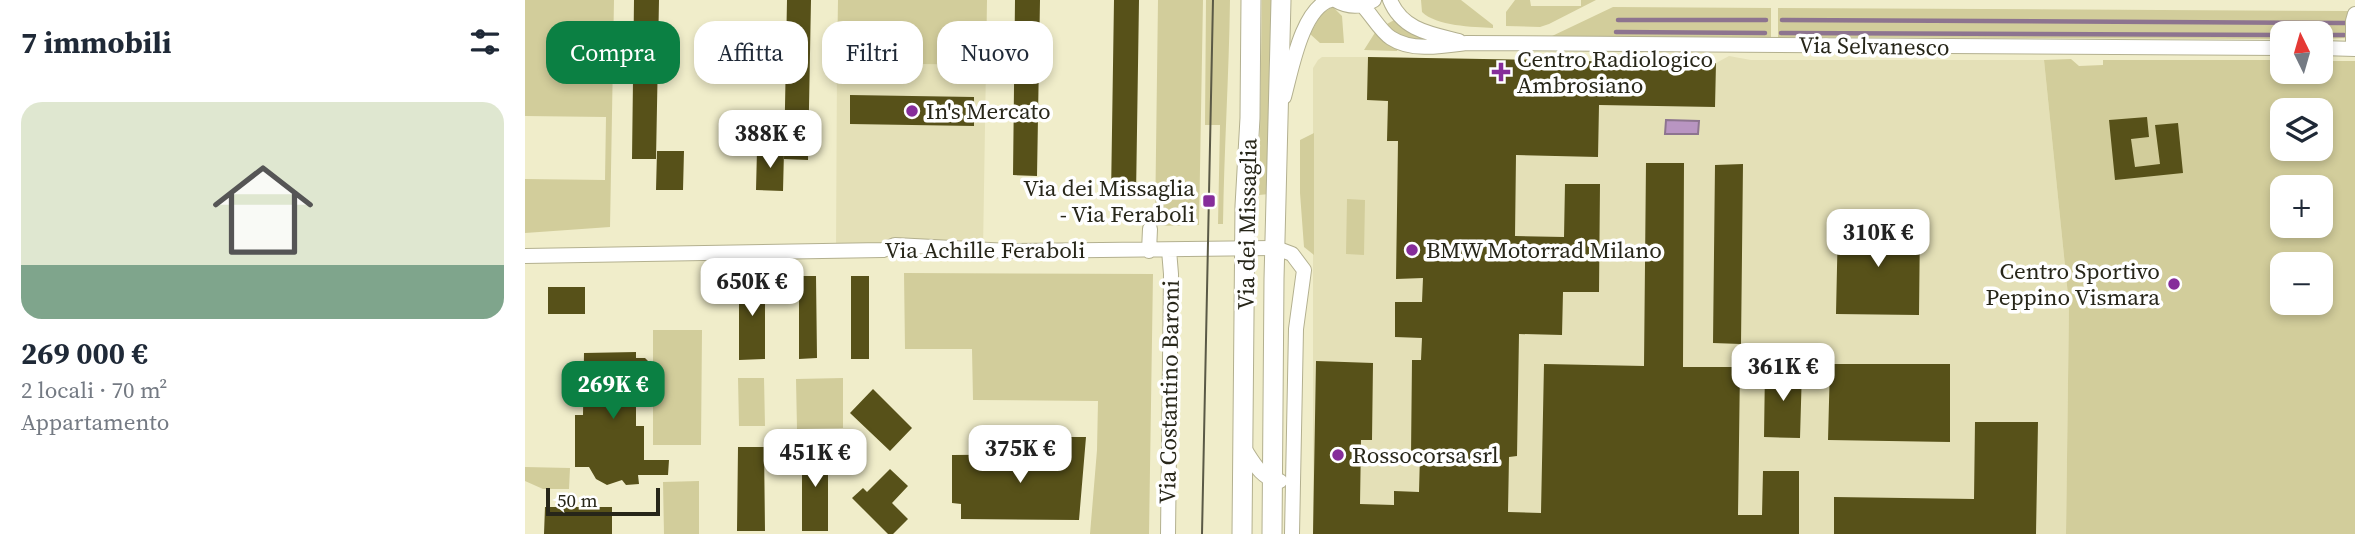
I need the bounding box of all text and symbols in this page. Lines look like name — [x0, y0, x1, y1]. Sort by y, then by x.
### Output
chip: Compra — [546, 21, 680, 84]
chip: Affitta — [694, 21, 808, 84]
chip: Filtri — [822, 21, 923, 84]
chip: Nuovo — [937, 21, 1053, 84]
north arrow — [2270, 21, 2333, 84]
map controls — [2270, 21, 2333, 315]
text: 7 immobili — [21, 22, 171, 63]
icon: filters — [466, 23, 504, 61]
street label: Via Selvanesco — [1798, 29, 1950, 63]
place label: Centro Radiologico Ambrosiano — [1517, 43, 1713, 101]
marker: Centro Radiologico Ambrosiano — [1491, 62, 1511, 82]
place label: In's Mercato — [926, 95, 1051, 127]
button: layers — [2270, 98, 2333, 161]
marker: In's Mercato — [904, 103, 920, 119]
pin: 388K € — [713, 110, 827, 170]
text: 388K € — [735, 117, 805, 149]
street label: Via dei Missaglia — [1230, 138, 1265, 310]
icon: home — [200, 147, 326, 273]
place label: Via dei Missaglia - Via Feraboli — [1023, 172, 1195, 230]
button: + — [2270, 175, 2333, 238]
marker: Via dei Missaglia - Via Feraboli — [1201, 193, 1217, 209]
pin: 310K € — [1821, 210, 1935, 269]
text: 310K € — [1843, 216, 1913, 248]
street label: Via Achille Feraboli — [885, 234, 1085, 266]
place label: BMW Motorrad Milano — [1426, 234, 1662, 266]
marker: BMW Motorrad Milano — [1404, 242, 1420, 258]
button: − — [2270, 252, 2333, 315]
place label: Centro Sportivo Peppino Vismara — [1986, 255, 2160, 313]
pin: 650K € — [695, 258, 809, 318]
text: 650K € — [717, 265, 787, 297]
marker: Centro Sportivo Peppino Vismara — [2166, 276, 2182, 292]
street label: Via Costantino Baroni — [1151, 280, 1187, 504]
text: 269 000 € — [21, 333, 148, 374]
pin: 361K € — [1726, 344, 1840, 403]
text: 361K € — [1748, 350, 1818, 382]
pin: 269K € — [556, 362, 670, 421]
text: 269K € — [578, 368, 648, 400]
text: 2 locali · 70 m² — [21, 374, 168, 406]
text: Appartamento — [21, 406, 169, 438]
pin: 375K € — [963, 426, 1077, 485]
pin: 451K € — [758, 430, 872, 489]
text: 375K € — [985, 432, 1055, 464]
text: 451K € — [780, 436, 850, 468]
place label: Rossocorsa srl — [1352, 439, 1499, 471]
marker: Rossocorsa srl — [1330, 447, 1346, 463]
scale bar — [546, 485, 660, 517]
text: 50 m — [557, 487, 598, 513]

